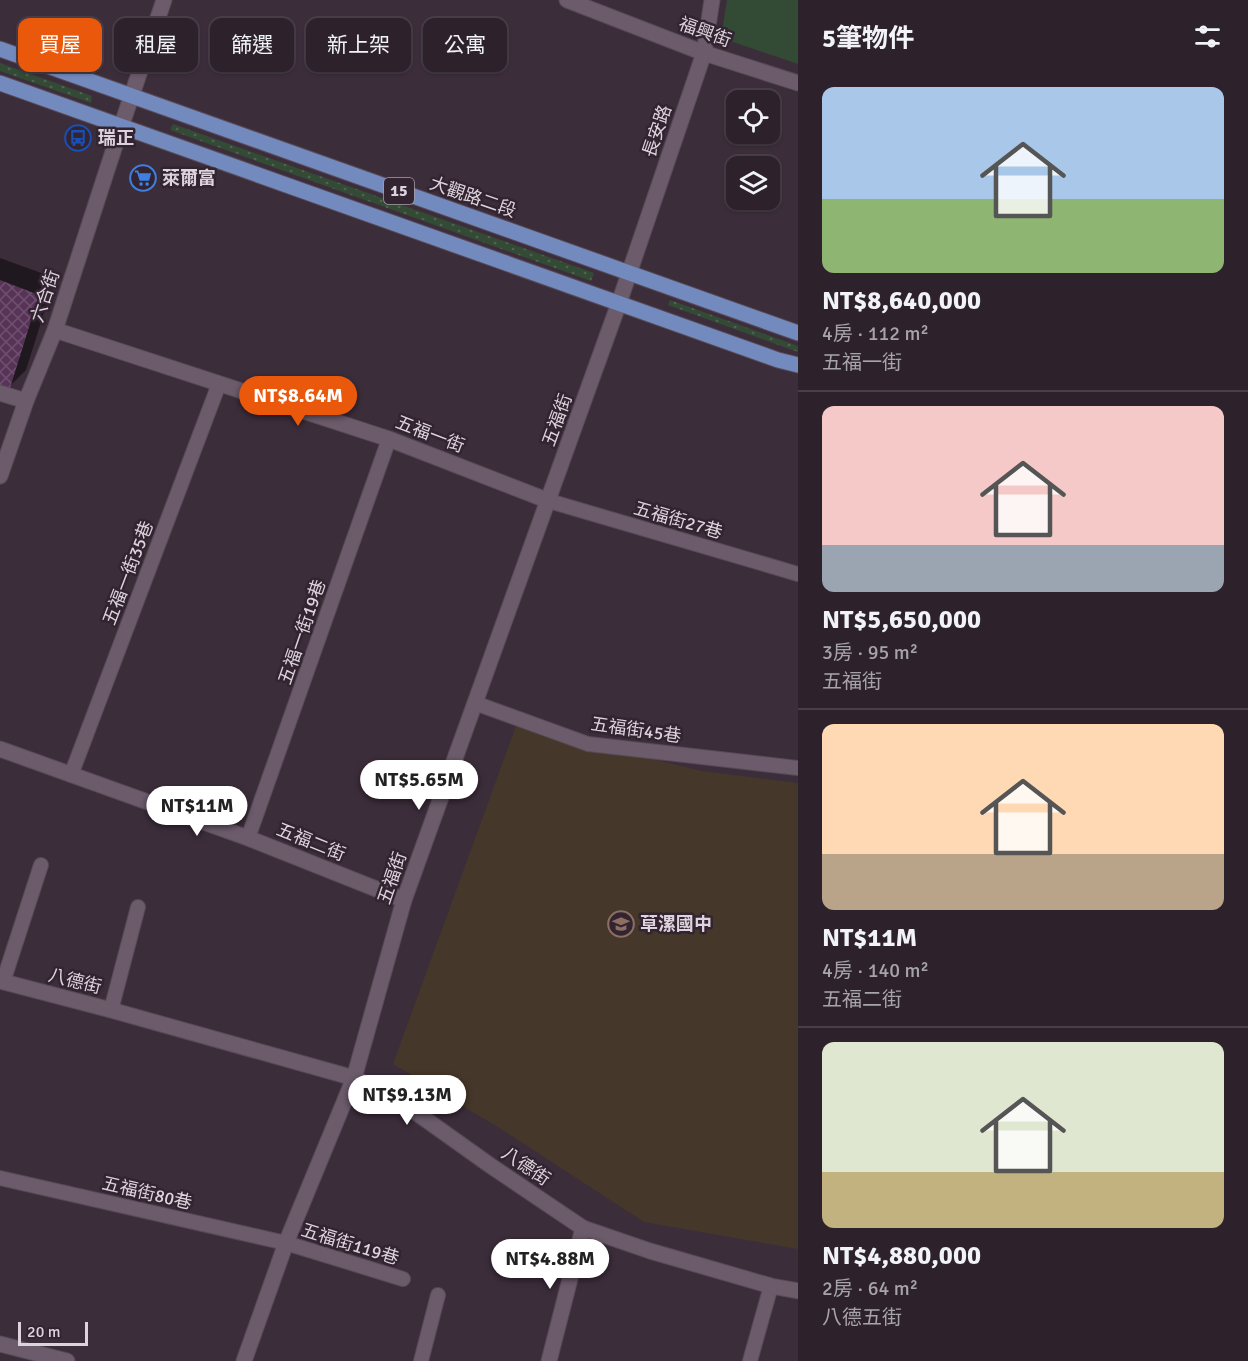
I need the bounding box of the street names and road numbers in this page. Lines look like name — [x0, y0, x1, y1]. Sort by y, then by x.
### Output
street label: 福興街 — [676, 12, 734, 52]
street label: 長安路 — [638, 102, 676, 160]
street label: 大觀路二段 — [427, 172, 519, 222]
road number: 15 — [384, 178, 414, 204]
street label: 六合街 — [26, 267, 64, 325]
street label: 五福街 — [537, 391, 577, 449]
street label: 五福一街 — [392, 411, 468, 457]
street label: 五福街27巷 — [631, 497, 725, 543]
street label: 五福一街35巷 — [98, 518, 158, 628]
street label: 五福一街19巷 — [274, 577, 330, 687]
street label: 五福街45巷 — [589, 713, 683, 747]
street label: 五福二街 — [274, 818, 348, 866]
street label: 五福街 — [373, 849, 411, 907]
street label: 八德街 — [46, 964, 104, 998]
street label: 八德街 — [497, 1142, 555, 1190]
street label: 五福街80巷 — [100, 1172, 194, 1214]
street label: 五福街119巷 — [298, 1219, 402, 1269]

